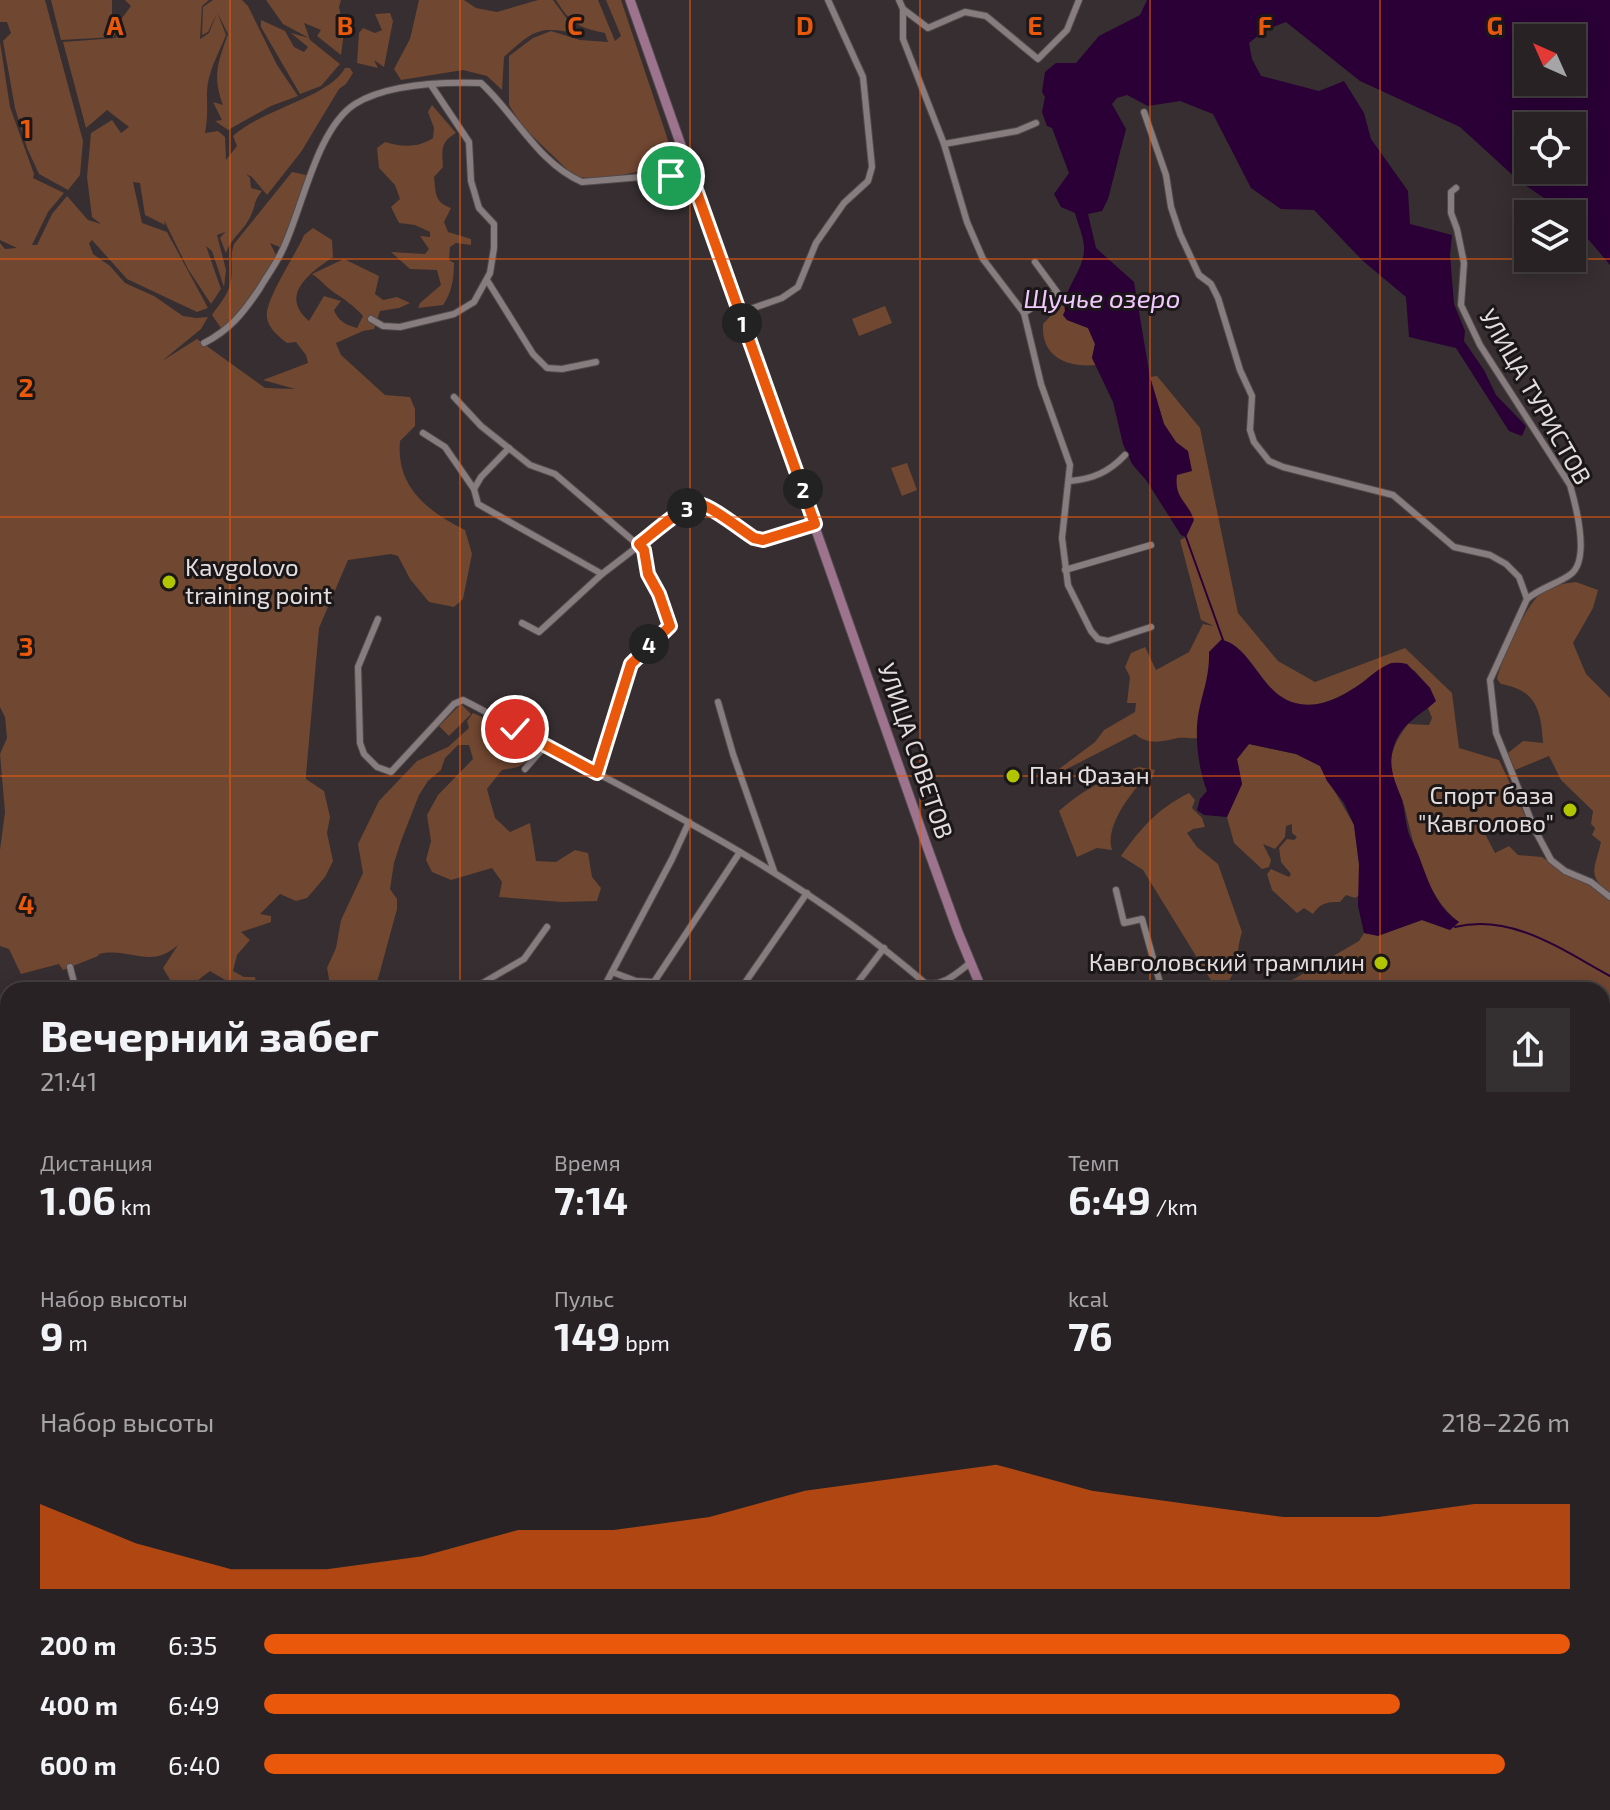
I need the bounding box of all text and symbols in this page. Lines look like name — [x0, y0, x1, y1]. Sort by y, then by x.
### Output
text: A — [107, 9, 124, 40]
text: B — [337, 9, 353, 40]
text: C — [567, 9, 583, 40]
text: D — [796, 9, 814, 40]
text: E — [1027, 9, 1043, 40]
text: F — [1258, 9, 1272, 40]
text: G — [1487, 9, 1503, 40]
north arrow — [1514, 24, 1586, 96]
map controls — [1514, 24, 1586, 272]
text: 1 — [20, 112, 32, 143]
button: locate — [1514, 112, 1586, 184]
pin — [637, 142, 705, 210]
icon: arrive — [649, 154, 693, 198]
button: layers — [1514, 200, 1586, 272]
water label: Щучье озеро — [1024, 282, 1180, 313]
pin: 1 — [722, 303, 762, 343]
street label: УЛИЦА ТУРИСТОВ — [1474, 303, 1598, 489]
text: 1 — [737, 310, 747, 336]
text: 2 — [18, 371, 34, 402]
pin: 2 — [783, 469, 823, 509]
text: 2 — [797, 476, 809, 502]
pin: 3 — [667, 488, 707, 528]
text: 3 — [681, 495, 693, 521]
place label: Kavgolovo training point — [185, 552, 332, 609]
marker: Kavgolovo training point — [160, 573, 178, 591]
pin: 4 — [629, 624, 669, 664]
text: 3 — [19, 630, 33, 661]
text: 4 — [642, 631, 656, 657]
street label: УЛИЦА СОВЕТОВ — [873, 659, 960, 842]
pin — [481, 695, 549, 763]
icon: check — [493, 707, 537, 751]
place label: Пан Фазан — [1029, 760, 1150, 789]
marker: Пан Фазан — [1004, 767, 1022, 785]
place label: Спорт база "Кавголово" — [1418, 780, 1554, 837]
marker: Спорт база "Кавголово" — [1561, 801, 1579, 819]
text: 4 — [18, 888, 34, 919]
place label: Кавголовский трамплин — [1089, 947, 1365, 976]
marker: Кавголовский трамплин — [1372, 954, 1390, 972]
text: Вечерний забег — [40, 1008, 379, 1061]
button: share — [1486, 1008, 1570, 1092]
text: 21:41 — [40, 1065, 97, 1096]
text: Дистанция — [40, 1149, 153, 1175]
text: Время — [554, 1149, 621, 1175]
text: Темп — [1068, 1149, 1119, 1175]
text: 1.06 — [40, 1175, 116, 1223]
text: 7:14 — [554, 1175, 628, 1223]
text: 6:49 — [1068, 1175, 1151, 1223]
text: km — [116, 1193, 151, 1219]
text: /km — [1151, 1193, 1198, 1219]
text: Набор высоты — [40, 1285, 188, 1311]
text: Пульс — [554, 1285, 614, 1311]
text: kcal — [1068, 1285, 1108, 1311]
text: 9 — [40, 1311, 64, 1359]
text: 149 — [554, 1311, 620, 1359]
text: 76 — [1068, 1311, 1113, 1359]
text: m — [64, 1329, 88, 1355]
text: bpm — [620, 1329, 670, 1355]
text: Набор высоты — [40, 1406, 214, 1437]
text: 218–226 m — [1441, 1406, 1570, 1437]
text: 200 m — [40, 1629, 116, 1660]
text: 6:35 — [168, 1629, 217, 1660]
text: 400 m — [40, 1689, 118, 1720]
text: 6:49 — [168, 1689, 220, 1720]
text: 600 m — [40, 1749, 117, 1780]
text: 6:40 — [168, 1749, 221, 1780]

